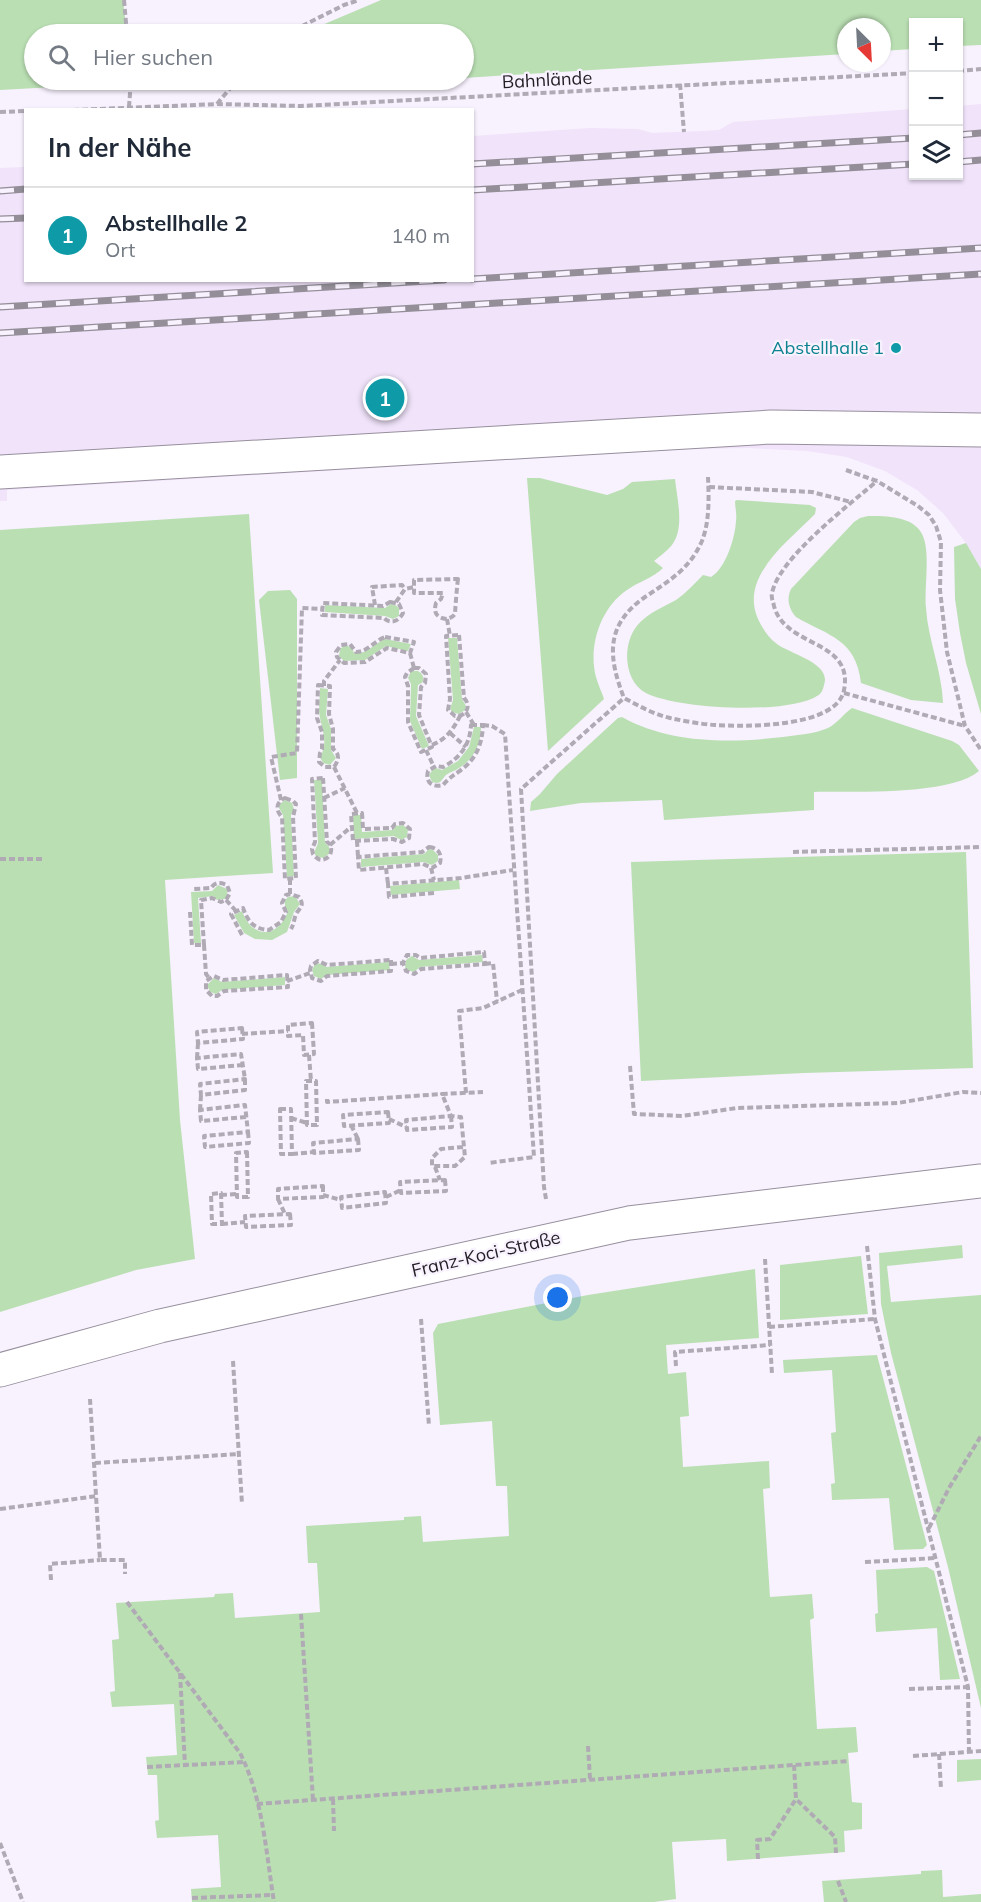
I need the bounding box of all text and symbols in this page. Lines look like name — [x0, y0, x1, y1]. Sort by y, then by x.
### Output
north arrow — [837, 18, 891, 72]
map controls — [909, 18, 963, 180]
button: + — [909, 18, 963, 72]
search box — [24, 24, 474, 90]
icon: search — [45, 41, 78, 74]
text: Hier suchen — [93, 43, 213, 71]
street label: Bahnlände — [501, 66, 593, 93]
button: − — [909, 72, 963, 126]
button: layers — [909, 126, 963, 180]
text: In der Nähe — [48, 131, 192, 164]
text: Abstellhalle 2 — [105, 209, 248, 237]
text: 1 — [62, 223, 74, 248]
text: 140 m — [391, 223, 450, 248]
text: Ort — [105, 237, 135, 262]
place label: Abstellhalle 1 — [771, 336, 884, 359]
marker: Abstellhalle 1 — [889, 341, 903, 355]
pin: 1 — [366, 376, 404, 420]
street label: Franz-Koci-Straße — [409, 1225, 563, 1282]
your location — [543, 1283, 572, 1312]

